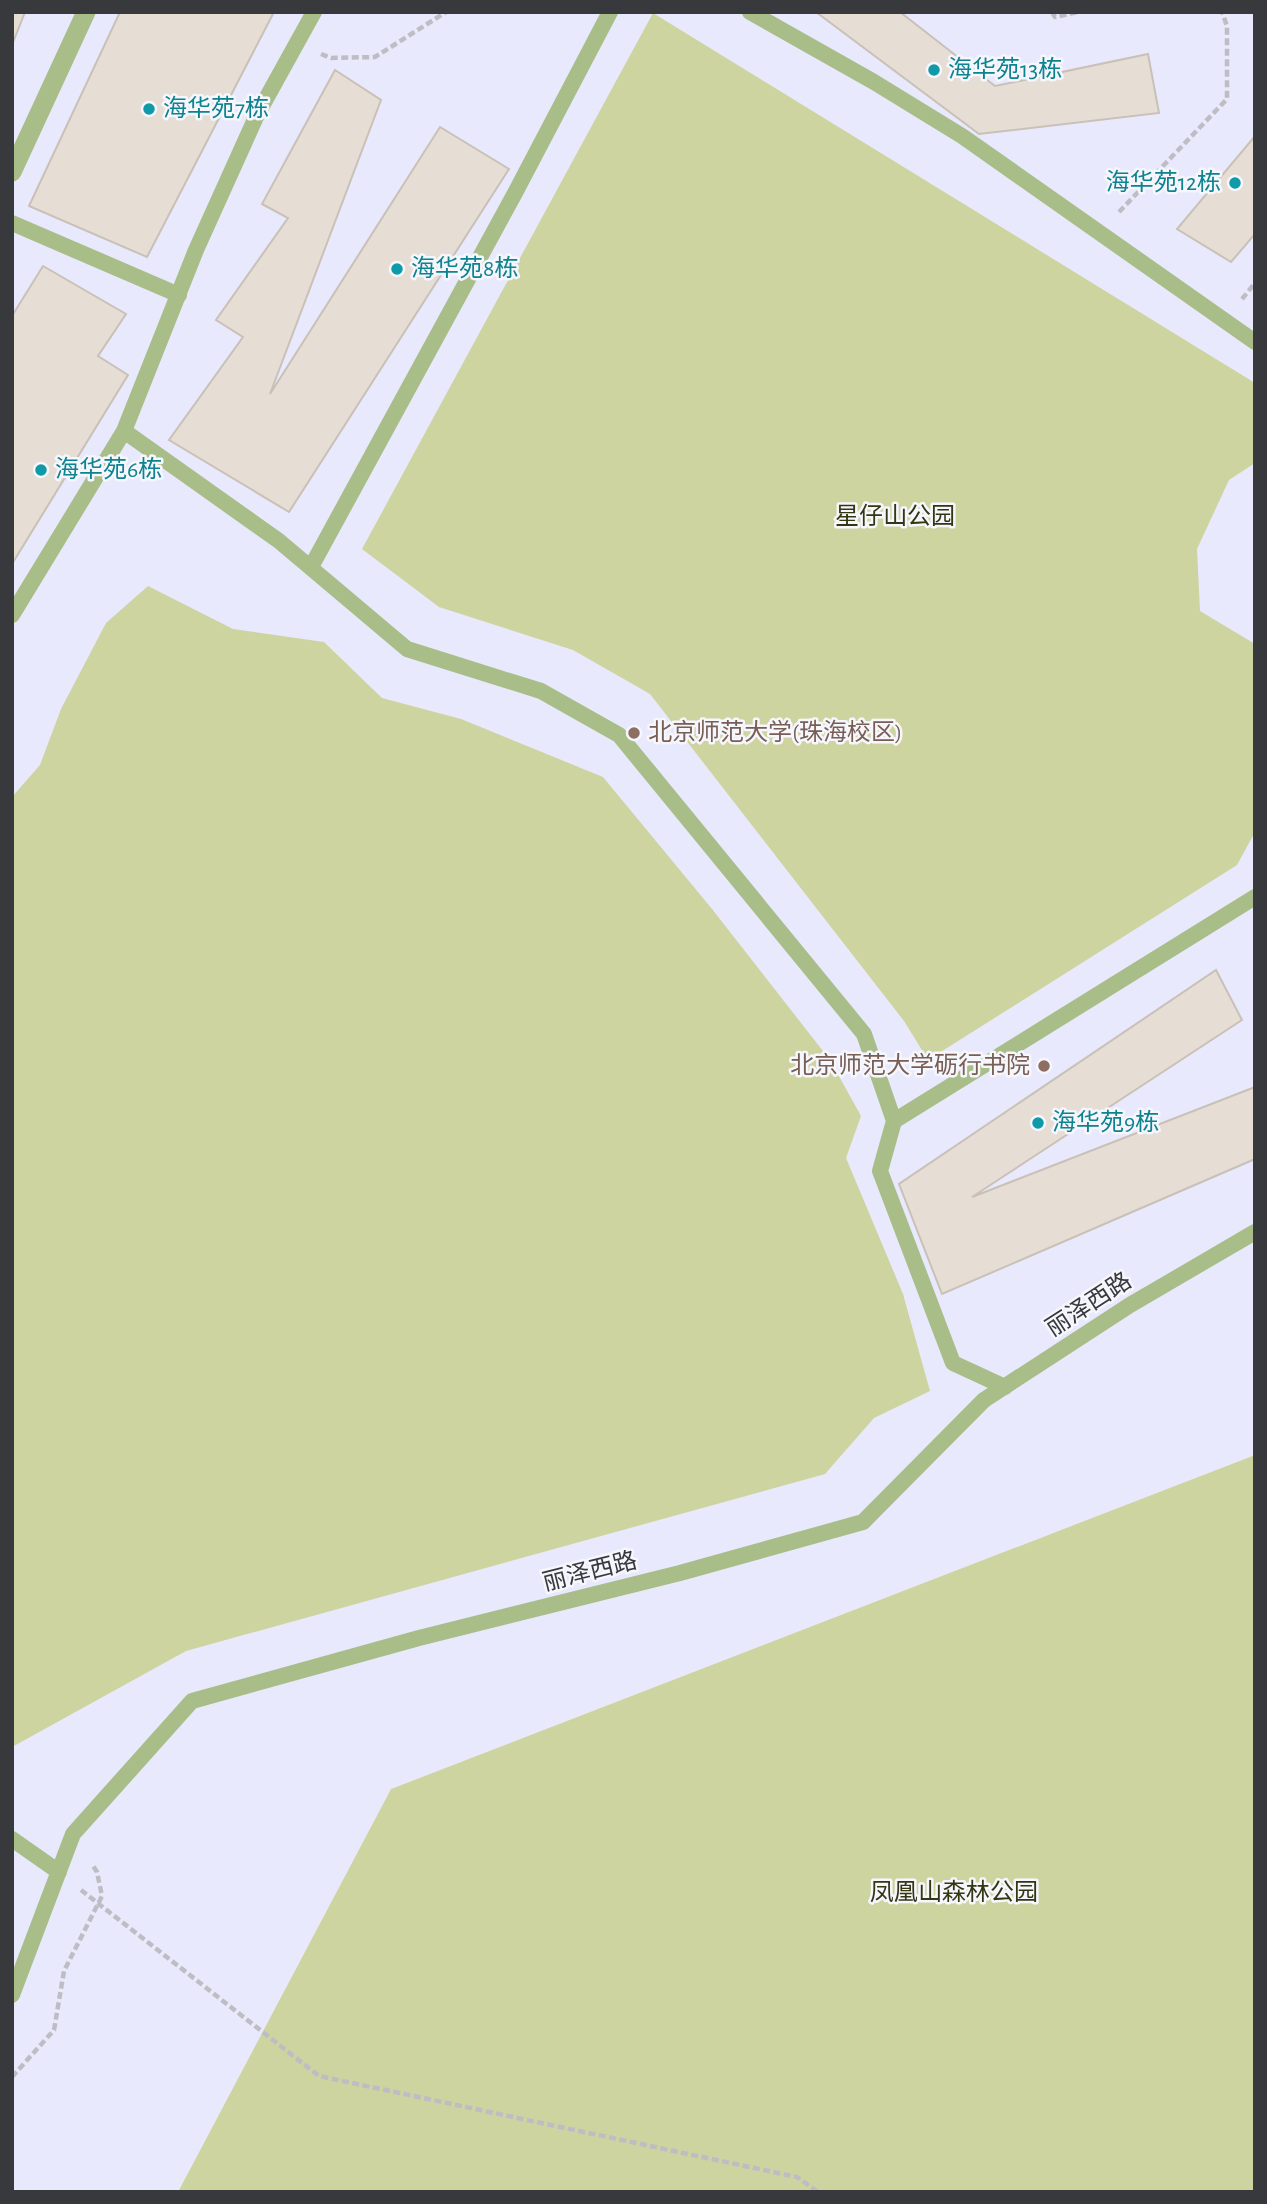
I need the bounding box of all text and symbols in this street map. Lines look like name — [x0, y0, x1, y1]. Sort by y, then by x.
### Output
place label: 海华苑13栋 — [948, 56, 1062, 82]
marker: 海华苑13栋 — [926, 62, 942, 78]
place label: 海华苑7栋 — [163, 95, 269, 121]
marker: 海华苑7栋 — [141, 101, 157, 117]
place label: 海华苑12栋 — [1106, 169, 1221, 195]
marker: 海华苑12栋 — [1227, 175, 1243, 191]
place label: 海华苑8栋 — [411, 255, 518, 281]
marker: 海华苑8栋 — [389, 261, 405, 277]
place label: 海华苑6栋 — [55, 456, 162, 482]
marker: 海华苑6栋 — [33, 462, 49, 478]
park label: 星仔山公园 — [835, 503, 955, 529]
place label: 北京师范大学(珠海校区) — [648, 719, 902, 745]
marker: 北京师范大学(珠海校区) — [626, 725, 642, 741]
place label: 北京师范大学砺行书院 — [790, 1052, 1030, 1078]
marker: 北京师范大学砺行书院 — [1036, 1058, 1052, 1074]
place label: 海华苑9栋 — [1052, 1109, 1159, 1135]
marker: 海华苑9栋 — [1030, 1115, 1046, 1131]
street label: 丽泽西路 — [1041, 1267, 1136, 1341]
street label: 丽泽西路 — [540, 1547, 639, 1595]
park label: 凤凰山森林公园 — [870, 1879, 1038, 1905]

